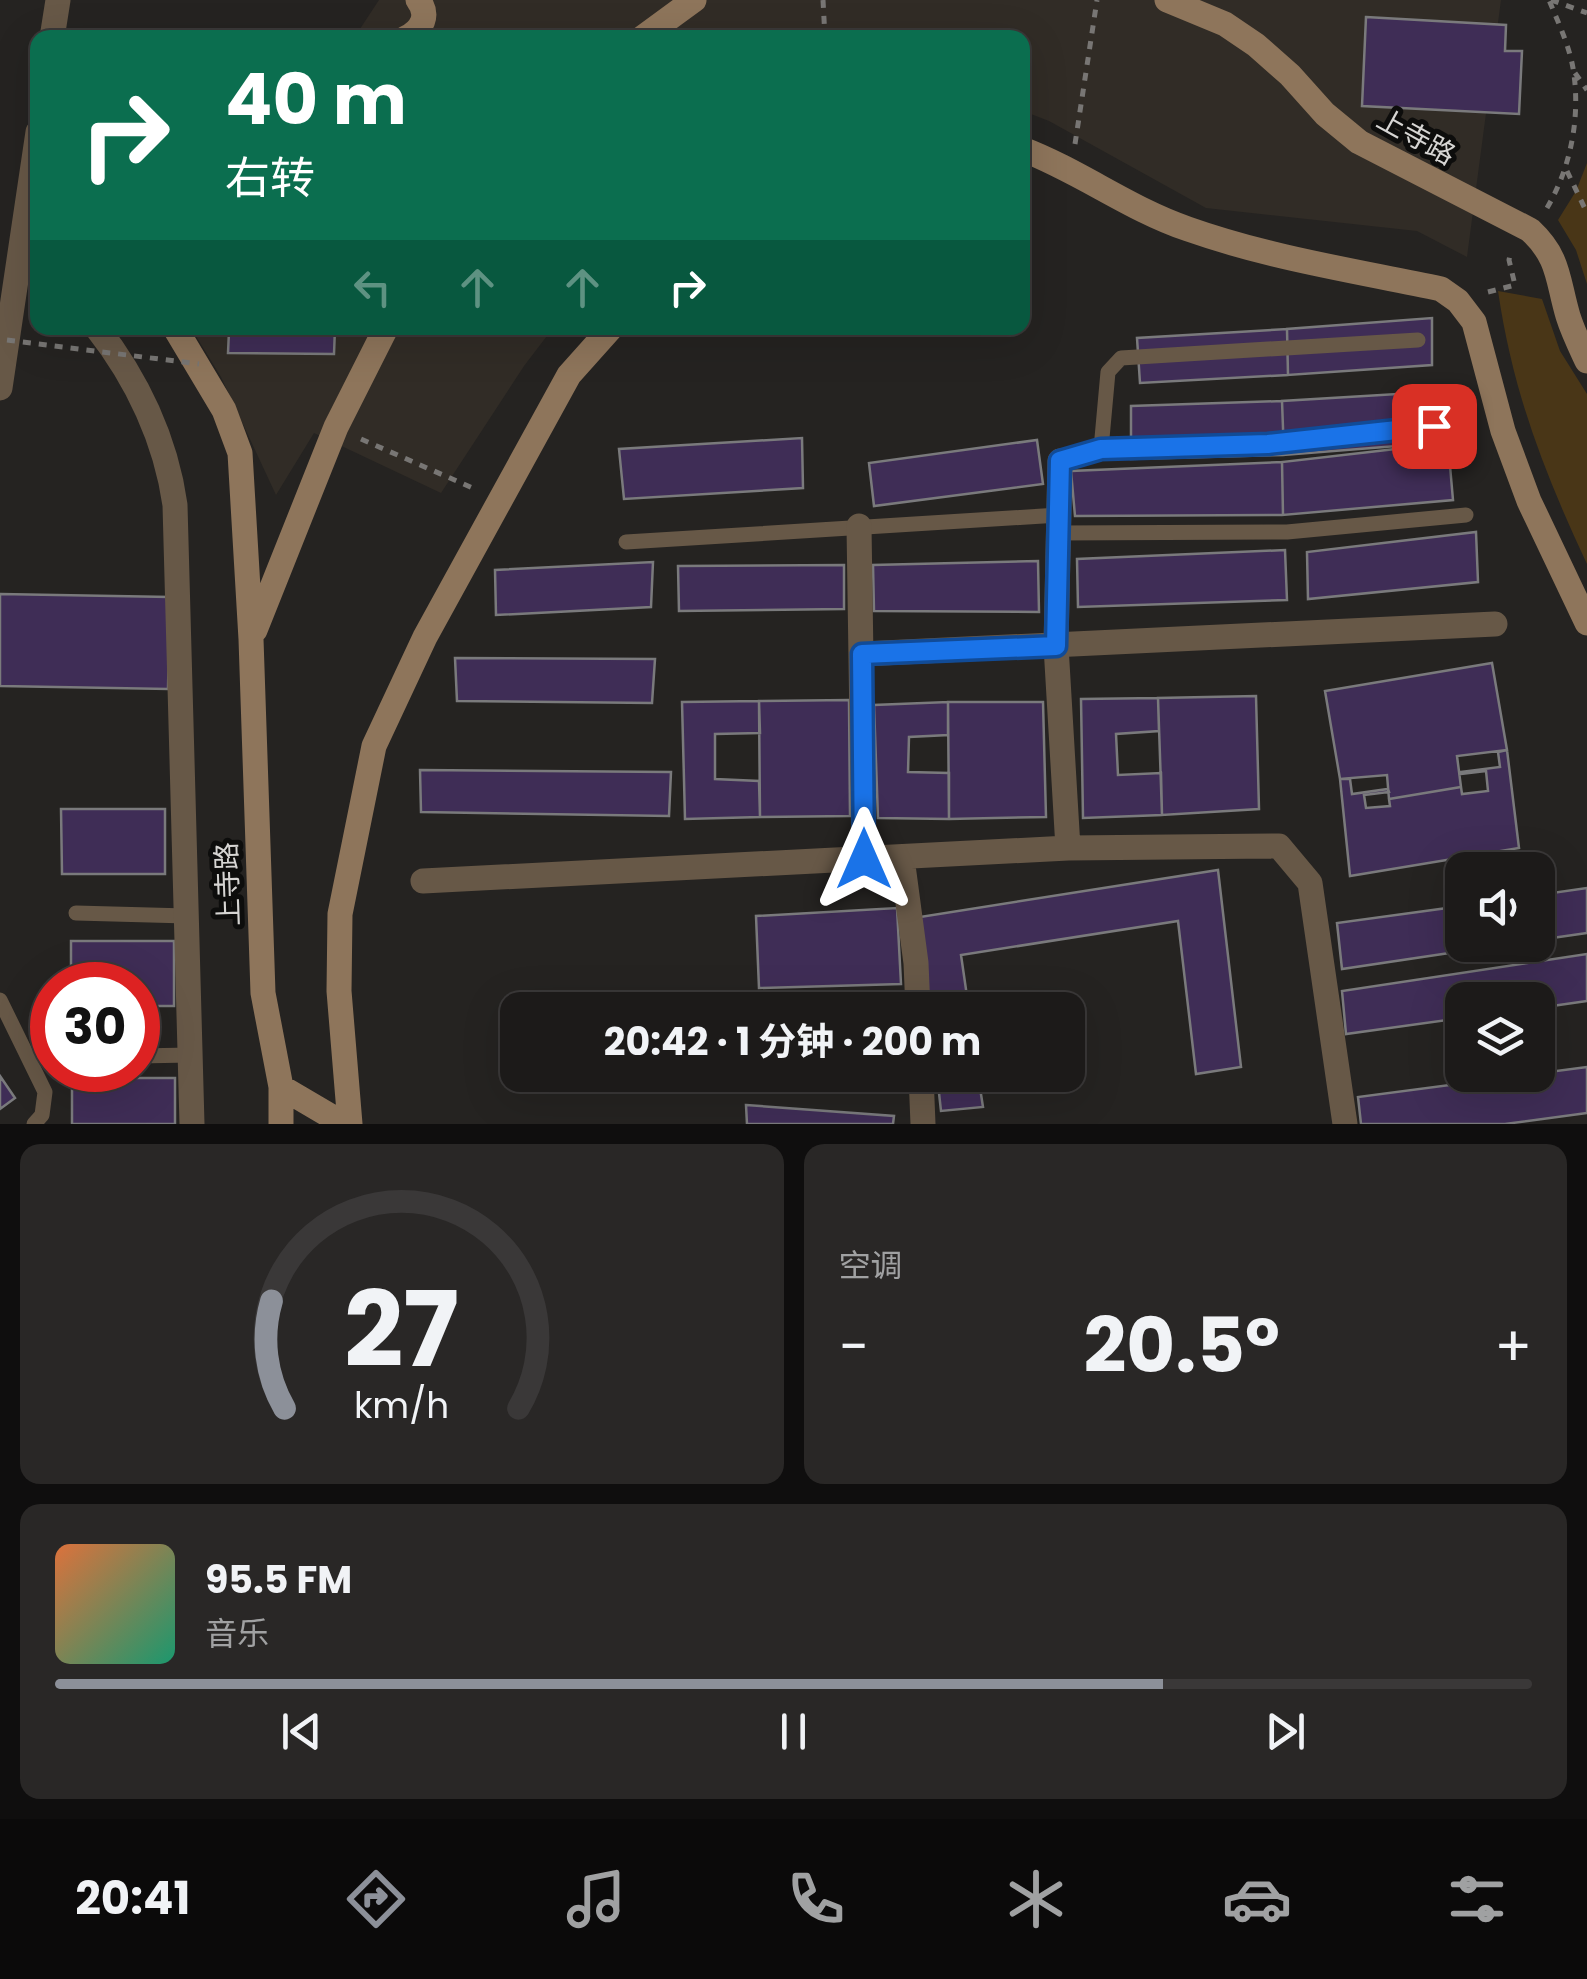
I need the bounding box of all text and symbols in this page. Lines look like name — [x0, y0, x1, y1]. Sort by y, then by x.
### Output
text: 40 m — [225, 50, 407, 149]
icon: right — [60, 70, 190, 200]
street label: 上寺路 — [1370, 100, 1462, 174]
text: 右转 — [225, 147, 315, 210]
icon: left — [345, 260, 400, 315]
icon: ahead — [450, 260, 505, 315]
icon: ahead — [555, 260, 610, 315]
icon: right — [660, 260, 715, 315]
pin — [1392, 384, 1477, 469]
icon: arrive — [1407, 399, 1462, 454]
position arrow — [812, 807, 916, 911]
street label: 上寺路 — [207, 841, 249, 927]
map controls — [1445, 852, 1555, 1092]
button: sound — [1445, 852, 1555, 962]
speed limit sign: 30 — [30, 962, 160, 1092]
button: layers — [1445, 982, 1555, 1092]
text: 20:42 · 1 分钟 · 200 m — [604, 1015, 981, 1068]
text: 空调 — [839, 1243, 903, 1288]
text: 27 — [344, 1257, 459, 1402]
text: 20.5° — [1083, 1293, 1280, 1398]
text: − — [839, 1308, 869, 1385]
text: + — [1494, 1308, 1532, 1385]
text: km/h — [354, 1380, 449, 1431]
text: 95.5 FM — [205, 1553, 352, 1606]
text: 音乐 — [205, 1611, 269, 1656]
icon: previous — [274, 1704, 329, 1759]
icon: pause — [766, 1704, 821, 1759]
icon: next — [1258, 1704, 1313, 1759]
icon: directions — [341, 1864, 411, 1934]
icon: music — [561, 1864, 631, 1934]
icon: phone — [781, 1864, 851, 1934]
icon: climate — [1001, 1864, 1071, 1934]
icon: car — [1222, 1864, 1292, 1934]
icon: filters — [1442, 1864, 1512, 1934]
text: 20:41 — [75, 1867, 190, 1930]

